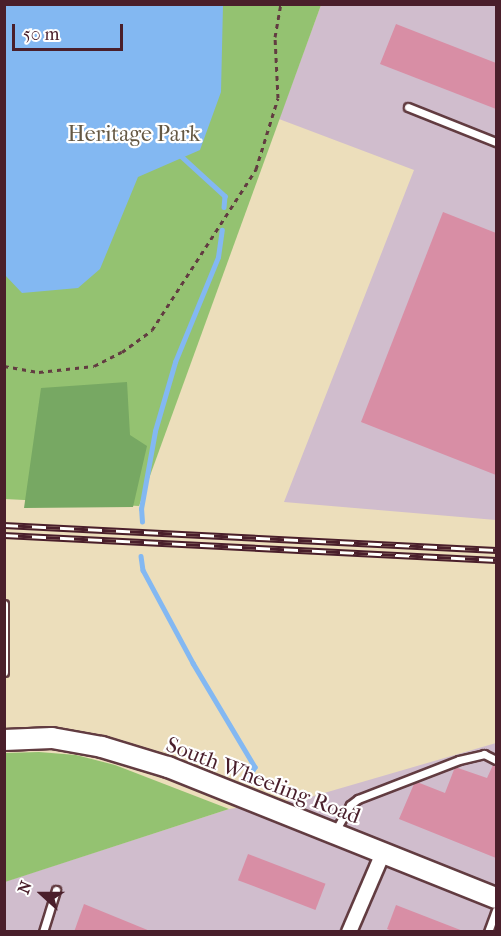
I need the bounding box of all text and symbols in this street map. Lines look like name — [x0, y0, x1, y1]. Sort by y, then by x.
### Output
scale bar — [15, 12, 126, 50]
text: 50 m — [23, 24, 59, 45]
park label: Heritage Park — [68, 122, 200, 148]
street label: South Wheeling Road — [162, 732, 364, 830]
north arrow — [12, 864, 72, 924]
text: N — [14, 878, 36, 896]

